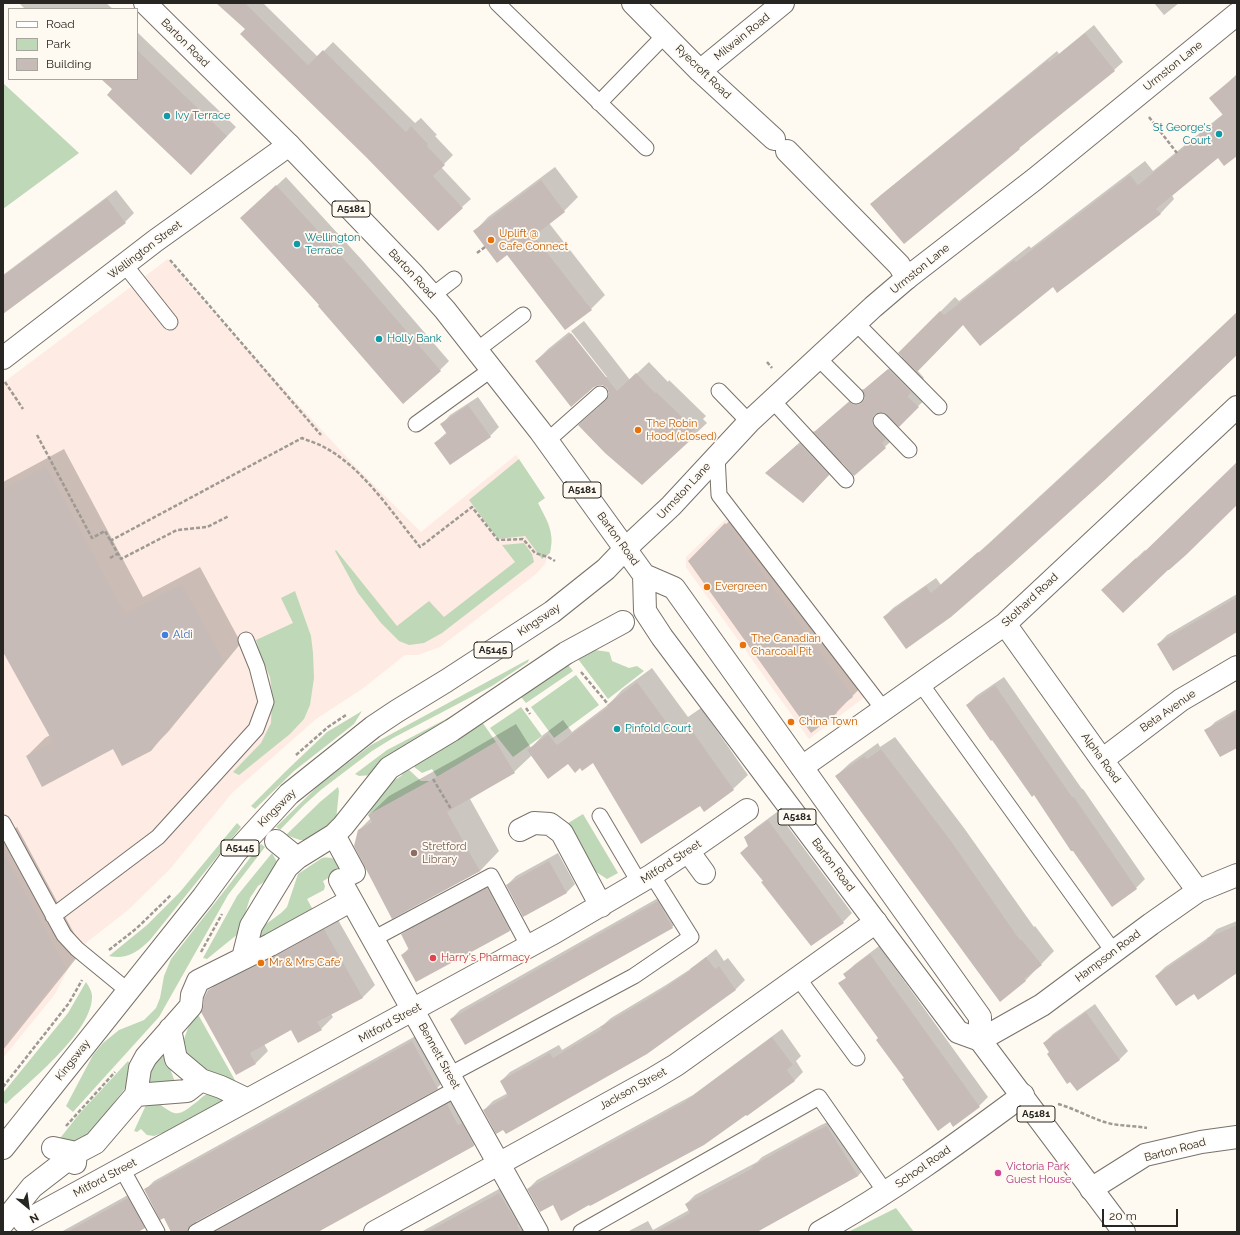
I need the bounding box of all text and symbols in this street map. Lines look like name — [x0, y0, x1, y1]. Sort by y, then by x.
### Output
legend — [8, 8, 138, 80]
street label: Milwain Road — [712, 11, 772, 63]
street label: Barton Road — [158, 16, 212, 70]
text: Road — [46, 17, 75, 31]
text: Park — [46, 37, 71, 51]
street label: Urmston Lane — [1141, 38, 1205, 94]
street label: Ryecroft Road — [672, 42, 734, 102]
text: Building — [46, 57, 92, 71]
place label: Ivy Terrace — [175, 109, 230, 123]
marker: Ivy Terrace — [162, 111, 172, 121]
place label: St George's Court — [1153, 121, 1211, 147]
marker: St George's Court — [1214, 129, 1224, 139]
road number: A5181 — [332, 201, 370, 217]
street label: Wellington Street — [106, 218, 184, 282]
place label: Uplift @ Cafe Connect — [499, 227, 568, 253]
place label: Wellington Terrace — [305, 231, 360, 257]
marker: Uplift @ Cafe Connect — [486, 235, 496, 245]
marker: Wellington Terrace — [292, 239, 302, 249]
street label: Urmston Lane — [888, 241, 952, 297]
street label: Barton Road — [386, 246, 438, 302]
place label: Holly Bank — [387, 332, 442, 346]
marker: Holly Bank — [374, 334, 384, 344]
place label: The Robin Hood (closed) — [646, 417, 717, 443]
marker: The Robin Hood (closed) — [633, 425, 643, 435]
street label: Urmston Lane — [655, 460, 713, 522]
road number: A5181 — [563, 482, 601, 498]
street label: Barton Road — [594, 510, 642, 568]
street label: Stothard Road — [999, 570, 1061, 630]
place label: Evergreen — [715, 580, 767, 594]
marker: Evergreen — [702, 582, 712, 592]
street label: Kingsway — [515, 601, 563, 639]
place label: Aldi — [173, 628, 193, 642]
marker: Aldi — [160, 630, 170, 640]
place label: The Canadian Charcoal Pit — [751, 632, 821, 658]
marker: The Canadian Charcoal Pit — [738, 640, 748, 650]
road number: A5145 — [474, 642, 512, 658]
street label: Beta Avenue — [1138, 687, 1198, 735]
place label: China Town — [799, 715, 858, 729]
marker: China Town — [786, 717, 796, 727]
place label: Pinfold Court — [625, 722, 691, 736]
marker: Pinfold Court — [612, 724, 622, 734]
street label: Alpha Road — [1078, 730, 1124, 786]
street label: Kingsway — [255, 786, 299, 830]
road number: A5181 — [778, 809, 816, 825]
street label: Barton Road — [809, 836, 857, 894]
street label: Mitford Street — [638, 838, 704, 886]
road number: A5145 — [221, 840, 259, 856]
place label: Stretford Library — [422, 840, 467, 866]
marker: Stretford Library — [409, 848, 419, 858]
street label: Hampson Road — [1073, 927, 1143, 985]
place label: Harry's Pharmacy — [441, 951, 530, 965]
marker: Harry's Pharmacy — [428, 953, 438, 963]
place label: Mr & Mrs Cafe’ — [269, 956, 342, 970]
marker: Mr & Mrs Cafe’ — [256, 958, 266, 968]
street label: Mitford Street — [356, 1000, 424, 1046]
street label: Bennett Street — [415, 1021, 463, 1091]
street label: Kingsway — [53, 1037, 93, 1083]
street label: Jackson Street — [597, 1065, 669, 1113]
road number: A5181 — [1017, 1106, 1055, 1122]
street label: Barton Road — [1143, 1135, 1207, 1165]
street label: School Road — [893, 1143, 953, 1191]
street label: Mitford Street — [71, 1156, 139, 1200]
place label: Victoria Park Guest House — [1006, 1160, 1072, 1186]
marker: Victoria Park Guest House — [993, 1168, 1003, 1178]
north arrow — [8, 1187, 48, 1227]
scale bar — [1104, 1201, 1180, 1227]
text: 20 m — [1109, 1209, 1137, 1223]
text: N — [27, 1210, 41, 1226]

